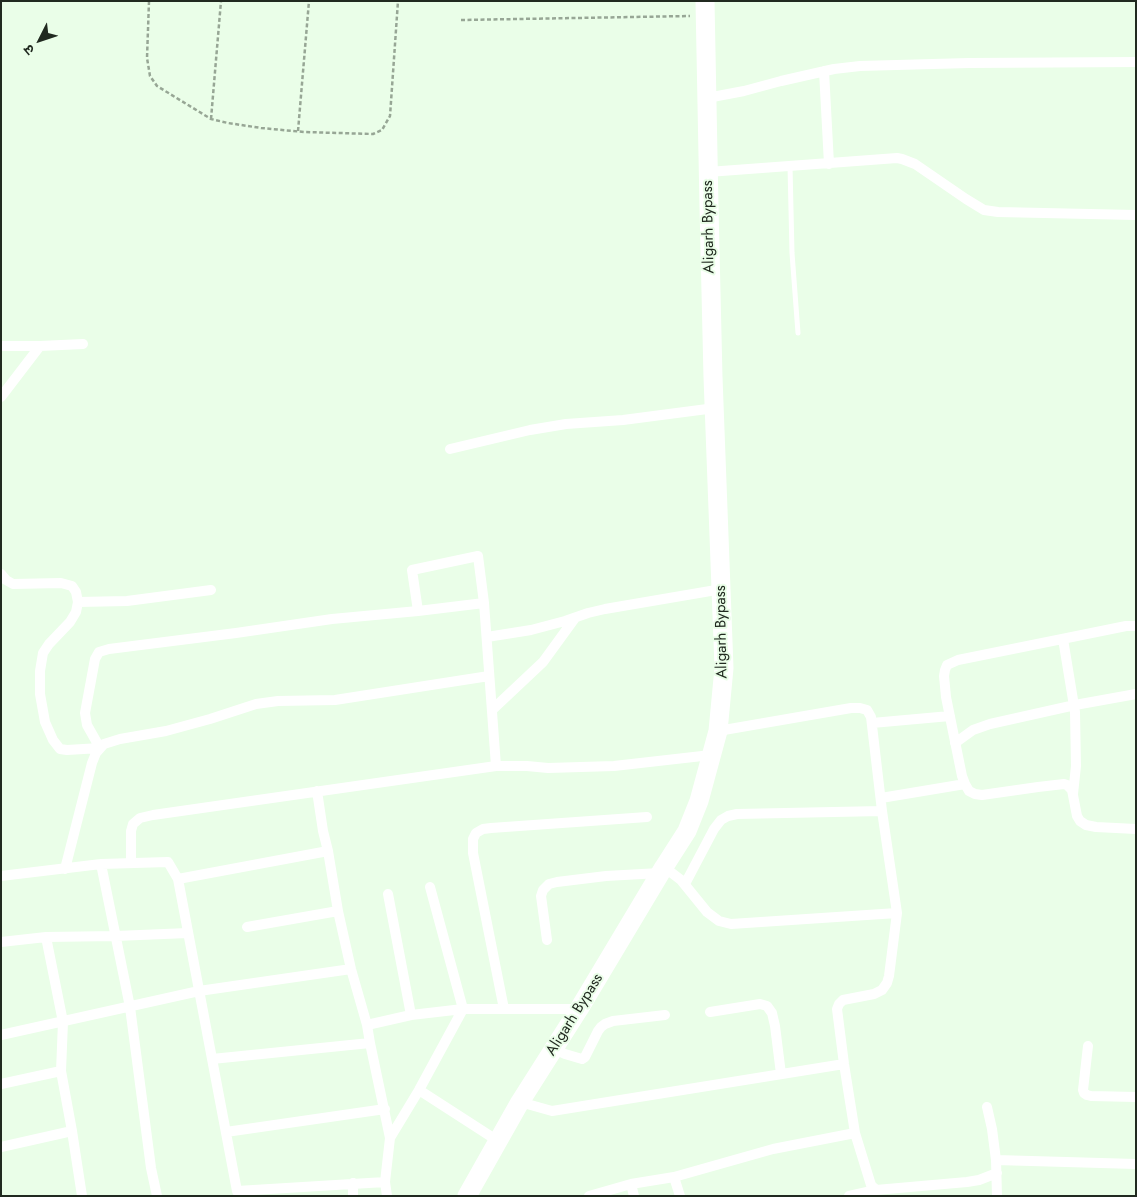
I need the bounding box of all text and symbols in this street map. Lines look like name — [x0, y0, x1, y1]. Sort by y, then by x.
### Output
north arrow — [15, 15, 65, 65]
text: उ — [18, 40, 39, 60]
street label: Aligarh Bypass — [699, 180, 719, 274]
street label: Aligarh Bypass — [712, 585, 732, 679]
street label: Aligarh Bypass — [543, 971, 607, 1059]

